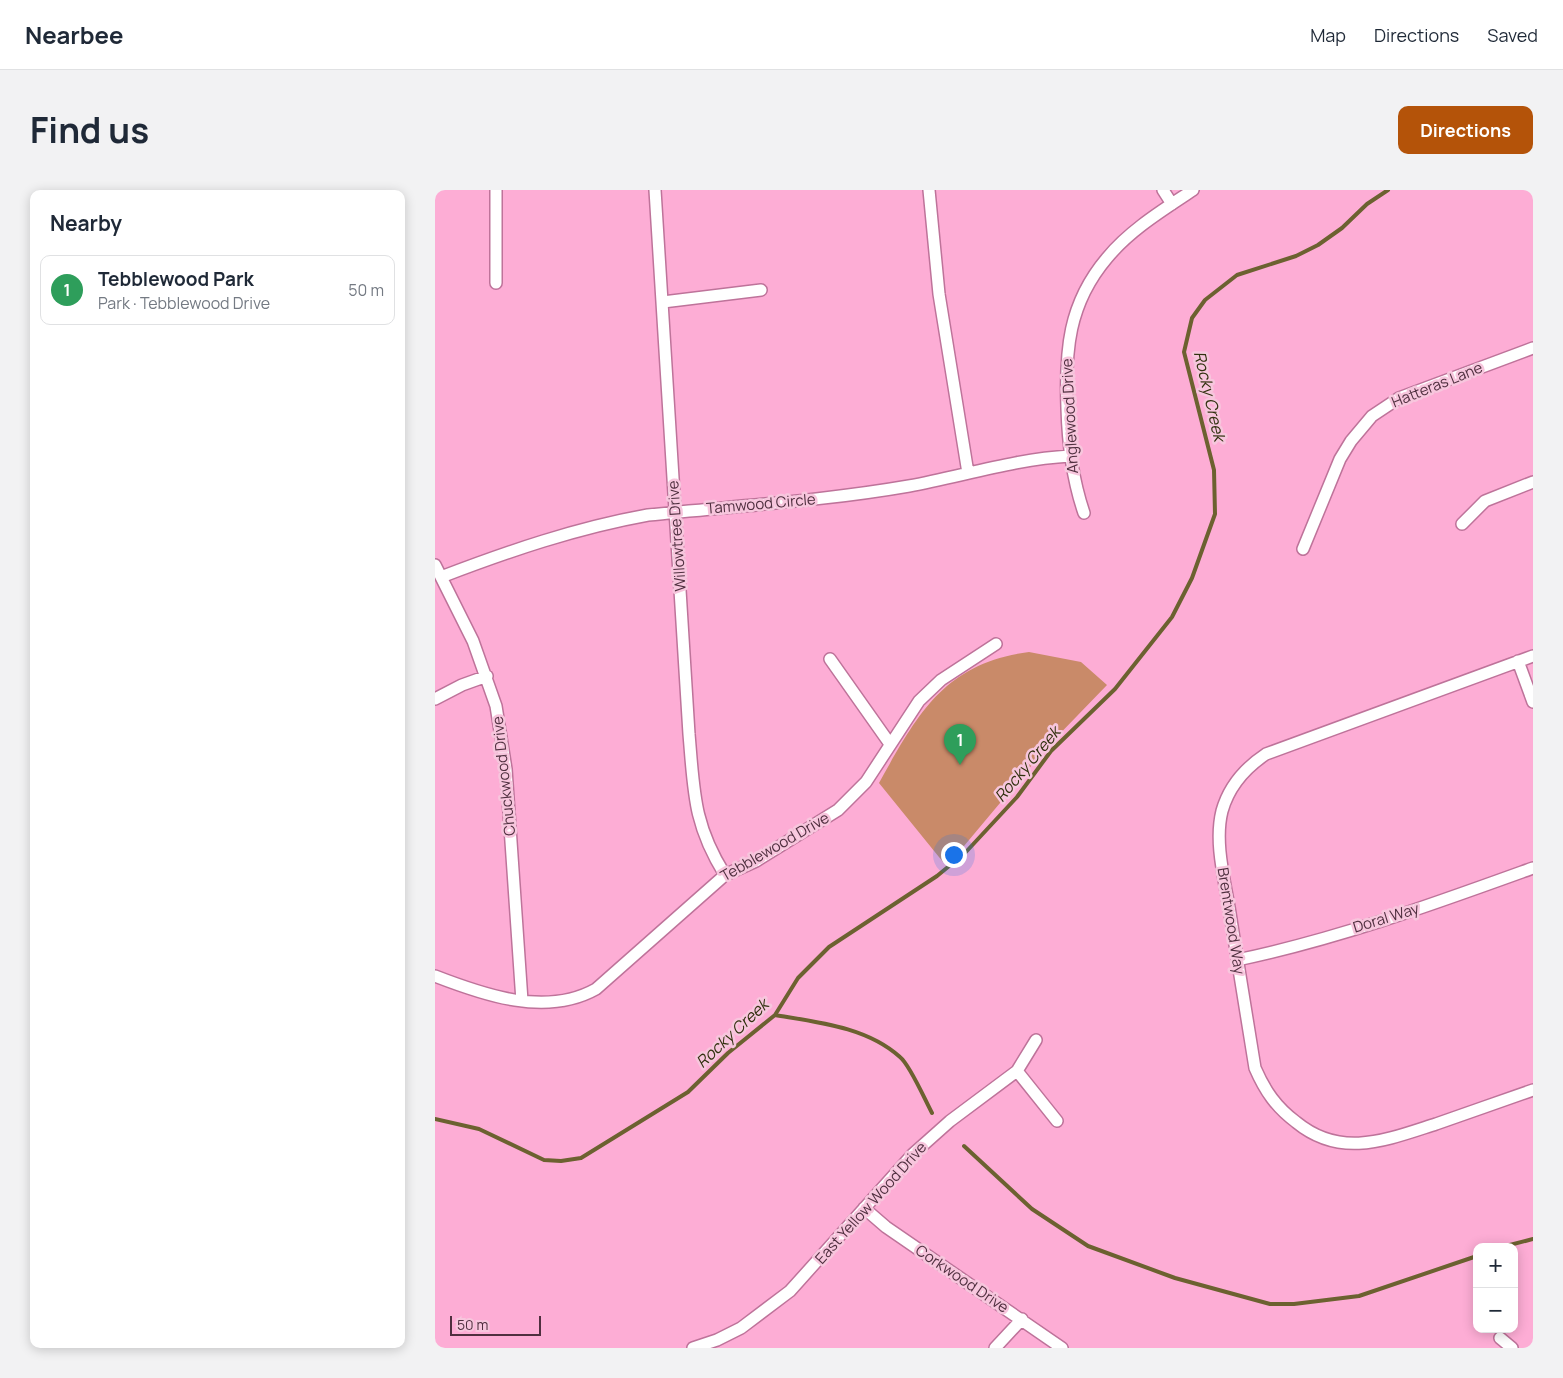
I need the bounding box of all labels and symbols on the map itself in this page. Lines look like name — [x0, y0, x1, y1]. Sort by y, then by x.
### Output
water label: Rocky Creek — [1189, 349, 1231, 445]
street label: Hatteras Lane — [1388, 357, 1486, 412]
street label: Anglewood Drive — [1056, 358, 1083, 474]
street label: Willowtree Drive — [662, 480, 691, 592]
street label: Tamwood Circle — [705, 488, 817, 519]
street label: Chuckwood Drive — [487, 715, 520, 837]
water label: Rocky Creek — [989, 720, 1066, 806]
pin: 1 — [944, 724, 976, 765]
street label: Tebblewood Drive — [717, 807, 833, 886]
your location — [941, 842, 967, 868]
street label: Brentwood Way — [1213, 866, 1250, 976]
street label: Doral Way — [1350, 898, 1422, 938]
water label: Rocky Creek — [691, 992, 775, 1072]
street label: East Yellow Wood Drive — [810, 1137, 931, 1268]
street label: Corkwood Drive — [911, 1240, 1013, 1318]
scale bar — [450, 1313, 541, 1336]

